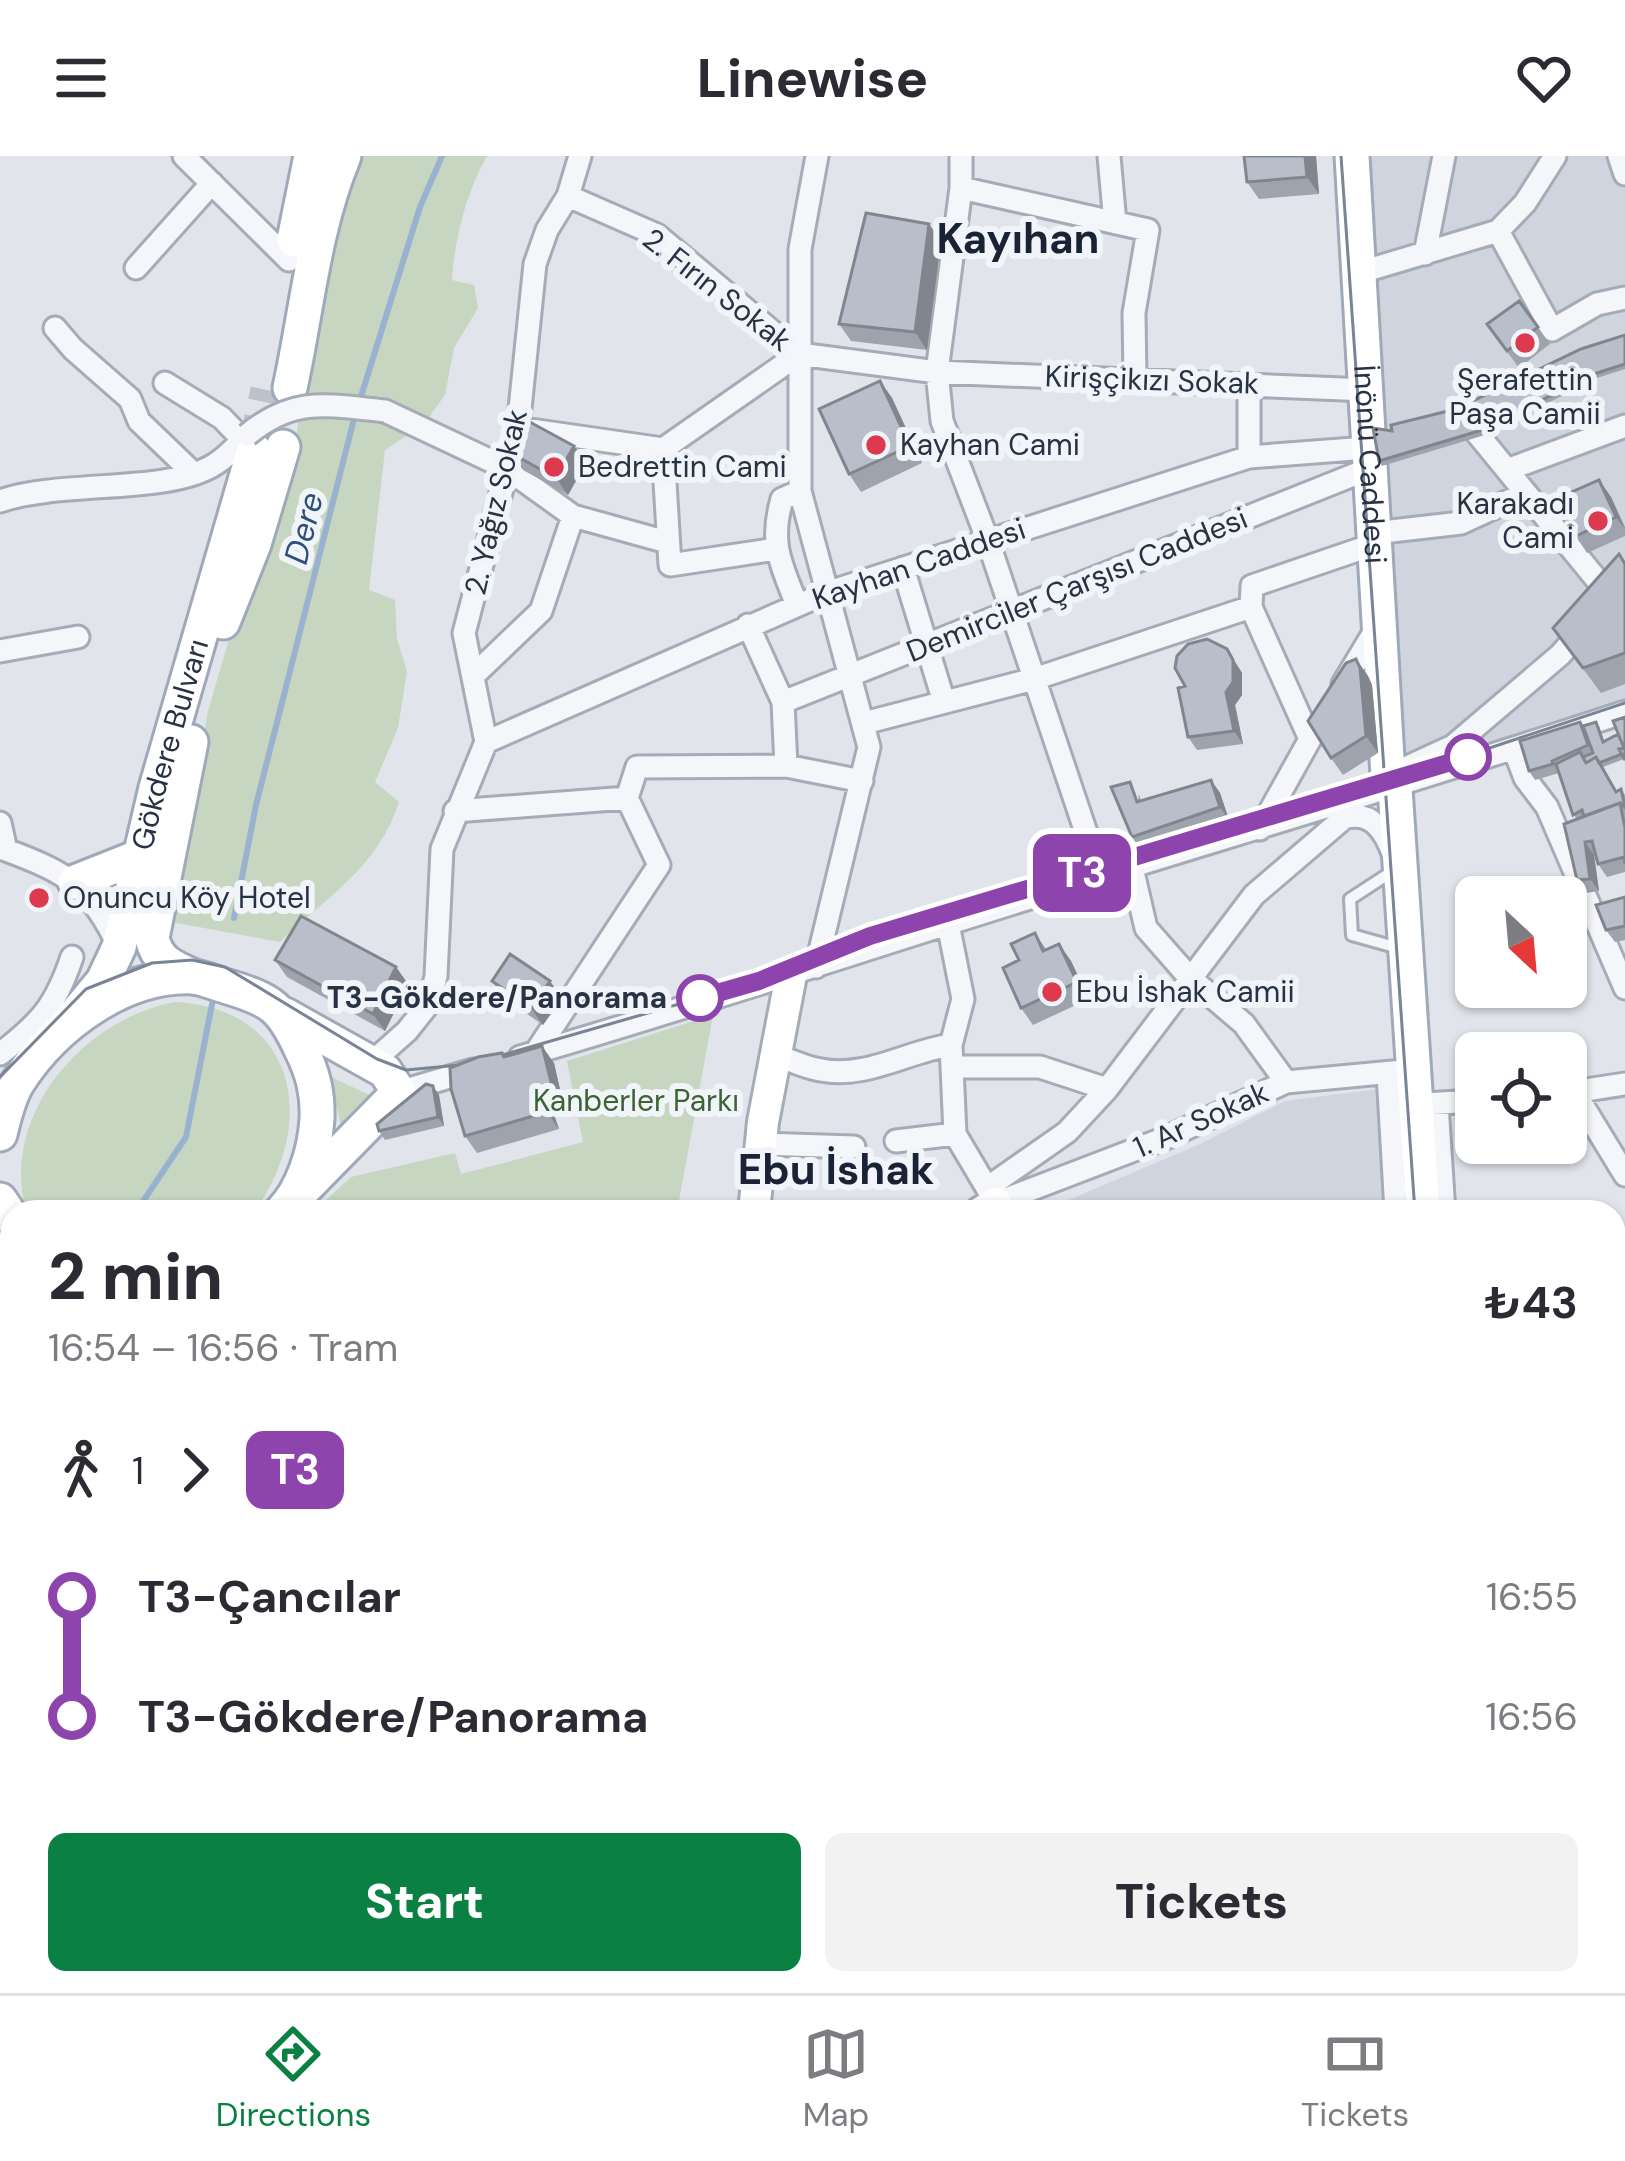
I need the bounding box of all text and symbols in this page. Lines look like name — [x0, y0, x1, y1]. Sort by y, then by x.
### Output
text: Linewise — [697, 43, 928, 114]
icon: menu — [48, 45, 114, 111]
icon: heart — [1511, 45, 1577, 111]
district label: Kayıhan — [937, 211, 1099, 266]
street label: 2. Fırın Sokak — [635, 219, 800, 360]
marker: Şerafettin Paşa Camii — [1512, 330, 1538, 356]
street label: Kirişçikızı Sokak — [1044, 356, 1260, 403]
place label: Şerafettin Paşa Camii — [1449, 360, 1601, 433]
street label: İnönü Caddesi — [1345, 364, 1396, 565]
street label: 2. Yağız Sokak — [455, 405, 536, 599]
place label: Kayhan Cami — [900, 425, 1080, 464]
marker: Kayhan Cami — [863, 432, 889, 458]
place label: Bedrettin Cami — [578, 447, 787, 486]
marker: Bedrettin Cami — [541, 454, 567, 480]
place label: Karakadı Cami — [1457, 484, 1574, 557]
water label: Dere — [274, 488, 333, 568]
street label: Demirciler Çarşısı Caddesi — [901, 498, 1253, 671]
marker: Karakadı Cami — [1585, 508, 1611, 534]
street label: Kayhan Caddesi — [807, 509, 1031, 618]
street label: Gökdere Bulvarı — [122, 634, 217, 854]
unlabelled marker — [1446, 735, 1490, 779]
line badge: T3 — [1028, 834, 1136, 912]
text: T3 — [1057, 845, 1107, 900]
north arrow — [1455, 876, 1587, 1008]
map controls — [1455, 876, 1587, 1164]
place label: Onuncu Köy Hotel — [63, 878, 311, 917]
marker: Onuncu Köy Hotel — [26, 885, 52, 911]
place label: Ebu İshak Camii — [1076, 972, 1295, 1011]
marker: T3-Gökdere/Panorama — [678, 976, 722, 1020]
place label: T3-Gökdere/Panorama — [327, 978, 667, 1017]
marker: Ebu İshak Camii — [1039, 979, 1065, 1005]
button: locate — [1455, 1032, 1587, 1164]
street label: 1. Ar Sokak — [1127, 1072, 1274, 1167]
park label: Kanberler Parkı — [533, 1081, 739, 1120]
district label: Ebu İshak — [738, 1142, 934, 1197]
text: 2 min — [48, 1234, 223, 1319]
text: ₺43 — [1484, 1273, 1578, 1332]
text: 16:54 – 16:56 · Tram — [48, 1322, 398, 1373]
icon: walk — [48, 1437, 114, 1503]
icon: forward — [162, 1437, 228, 1503]
text: T3 — [270, 1442, 320, 1497]
text: 1 — [132, 1445, 144, 1496]
text: T3-Çancılar — [138, 1567, 401, 1626]
text: 16:55 — [1486, 1571, 1578, 1622]
text: T3-Gökdere/Panorama — [138, 1687, 648, 1746]
text: 16:56 — [1485, 1691, 1578, 1742]
button: Start — [48, 1833, 801, 1971]
button: Tickets — [825, 1833, 1578, 1971]
tab: Directions — [216, 2021, 371, 2136]
tab: Map — [803, 2021, 869, 2136]
tab: Tickets — [1301, 2021, 1409, 2136]

